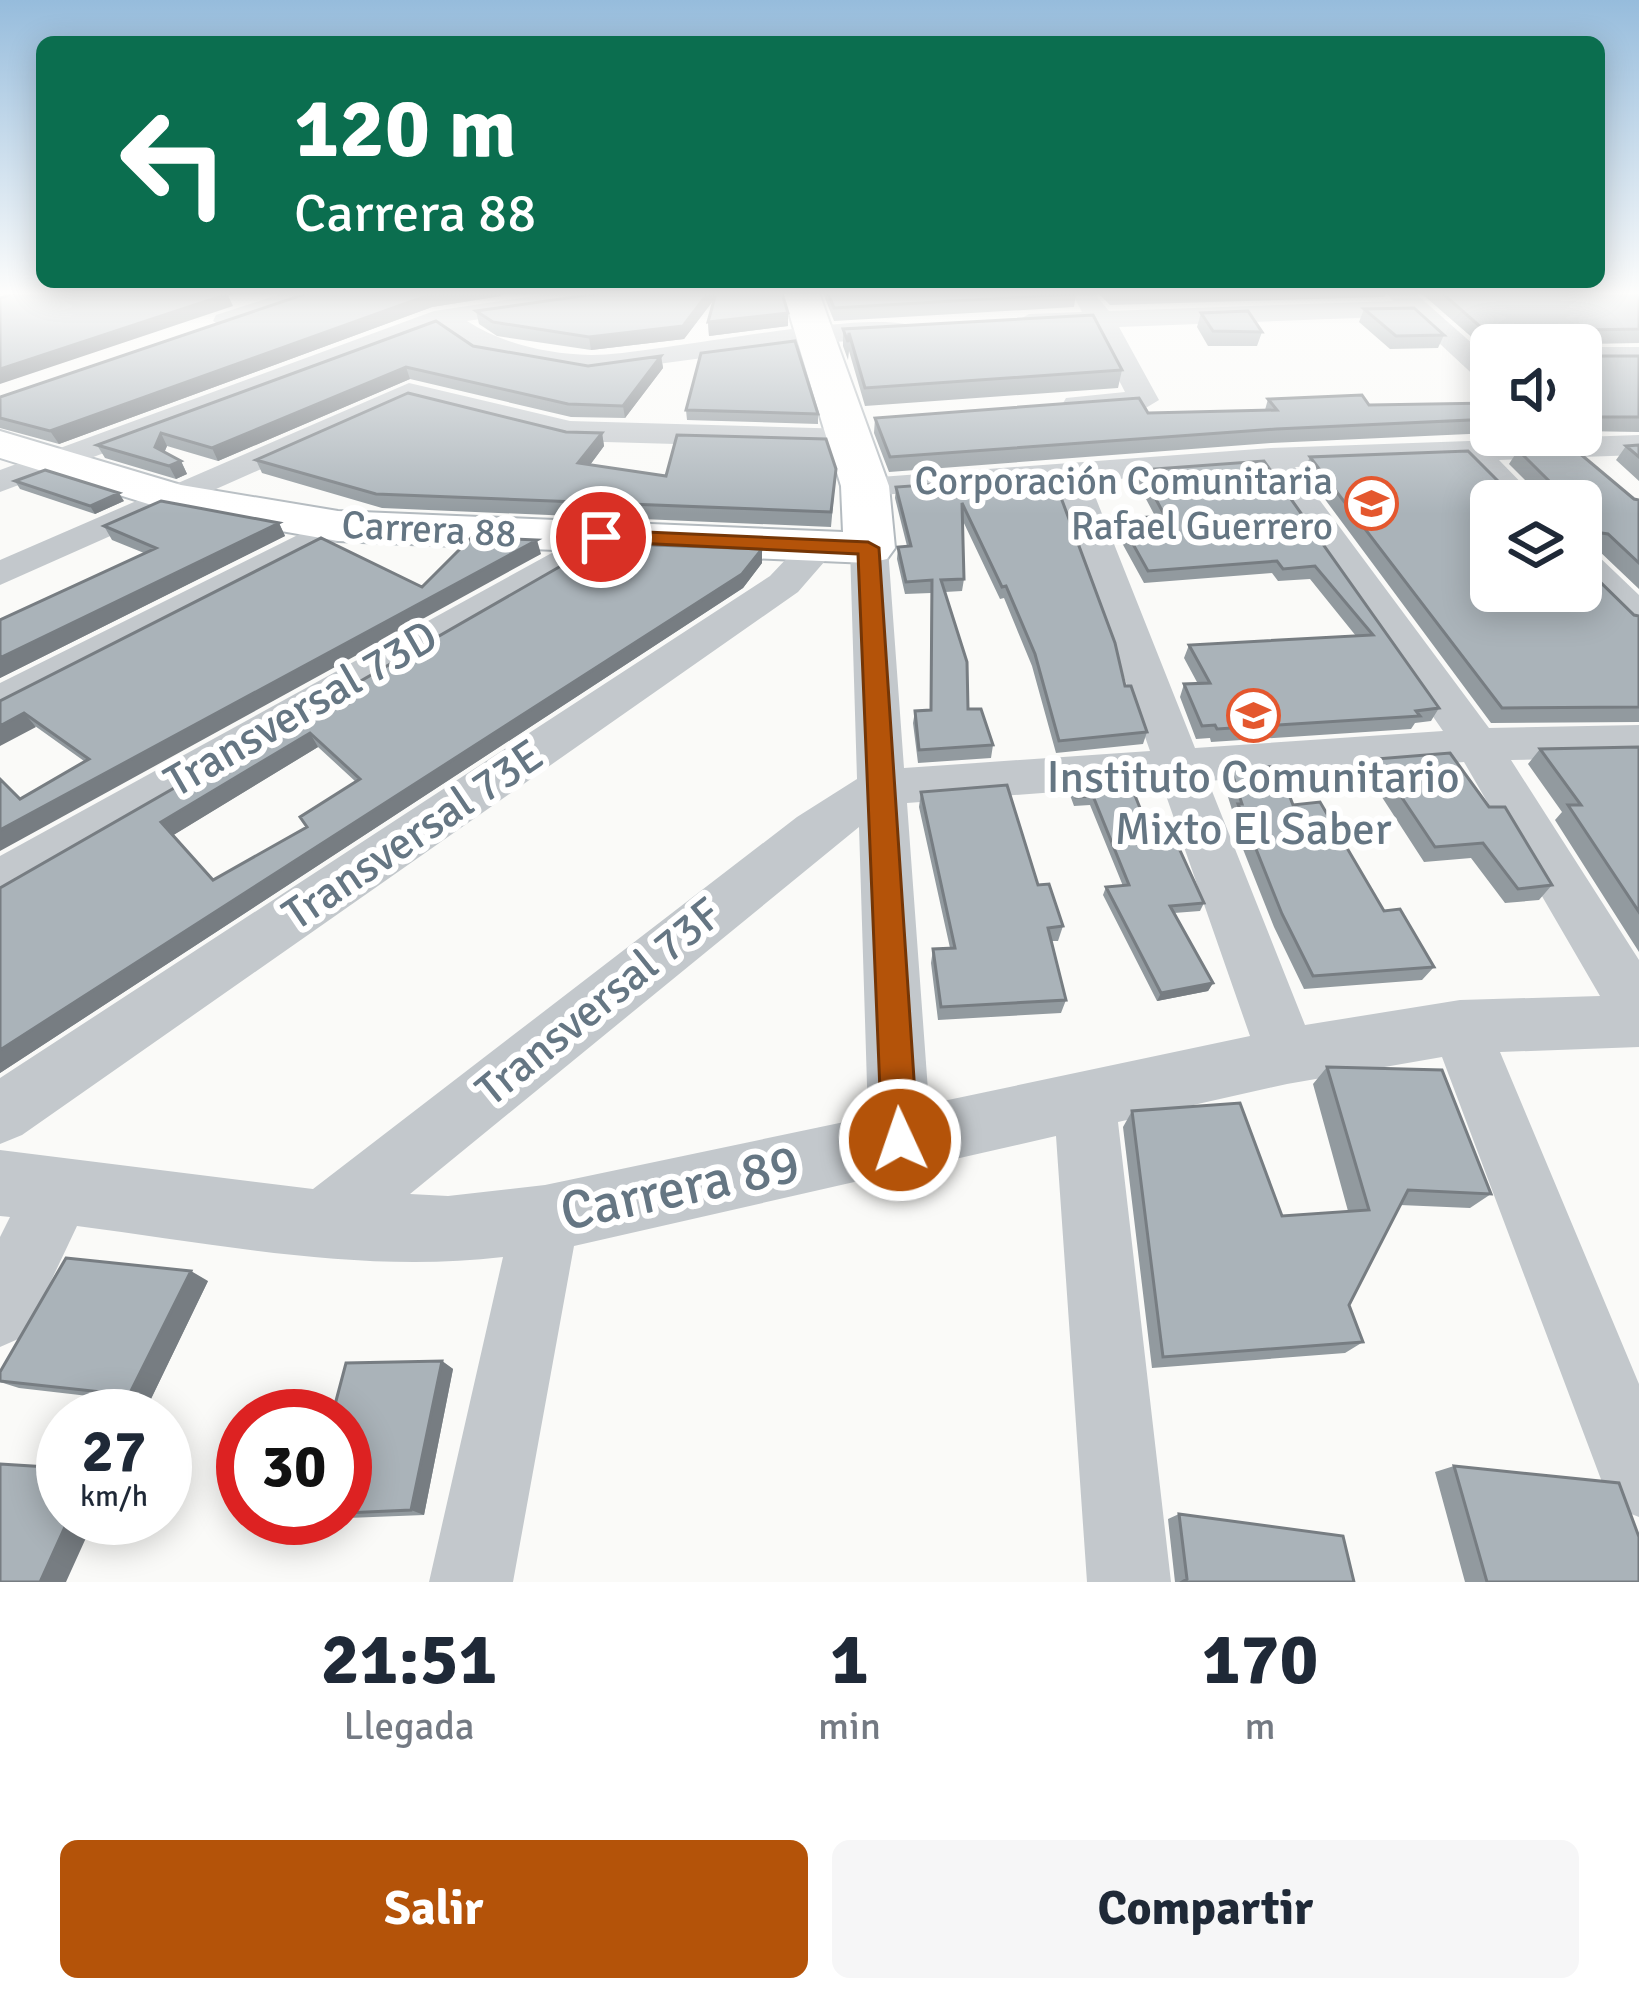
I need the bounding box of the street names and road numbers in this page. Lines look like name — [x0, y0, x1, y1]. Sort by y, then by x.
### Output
street label: Carrera 88 — [340, 500, 518, 558]
street label: Transversal 73D — [155, 609, 447, 809]
street label: Transversal 73E — [272, 728, 554, 942]
street label: Transversal 73F — [465, 886, 733, 1118]
street label: Carrera 89 — [554, 1130, 806, 1246]

